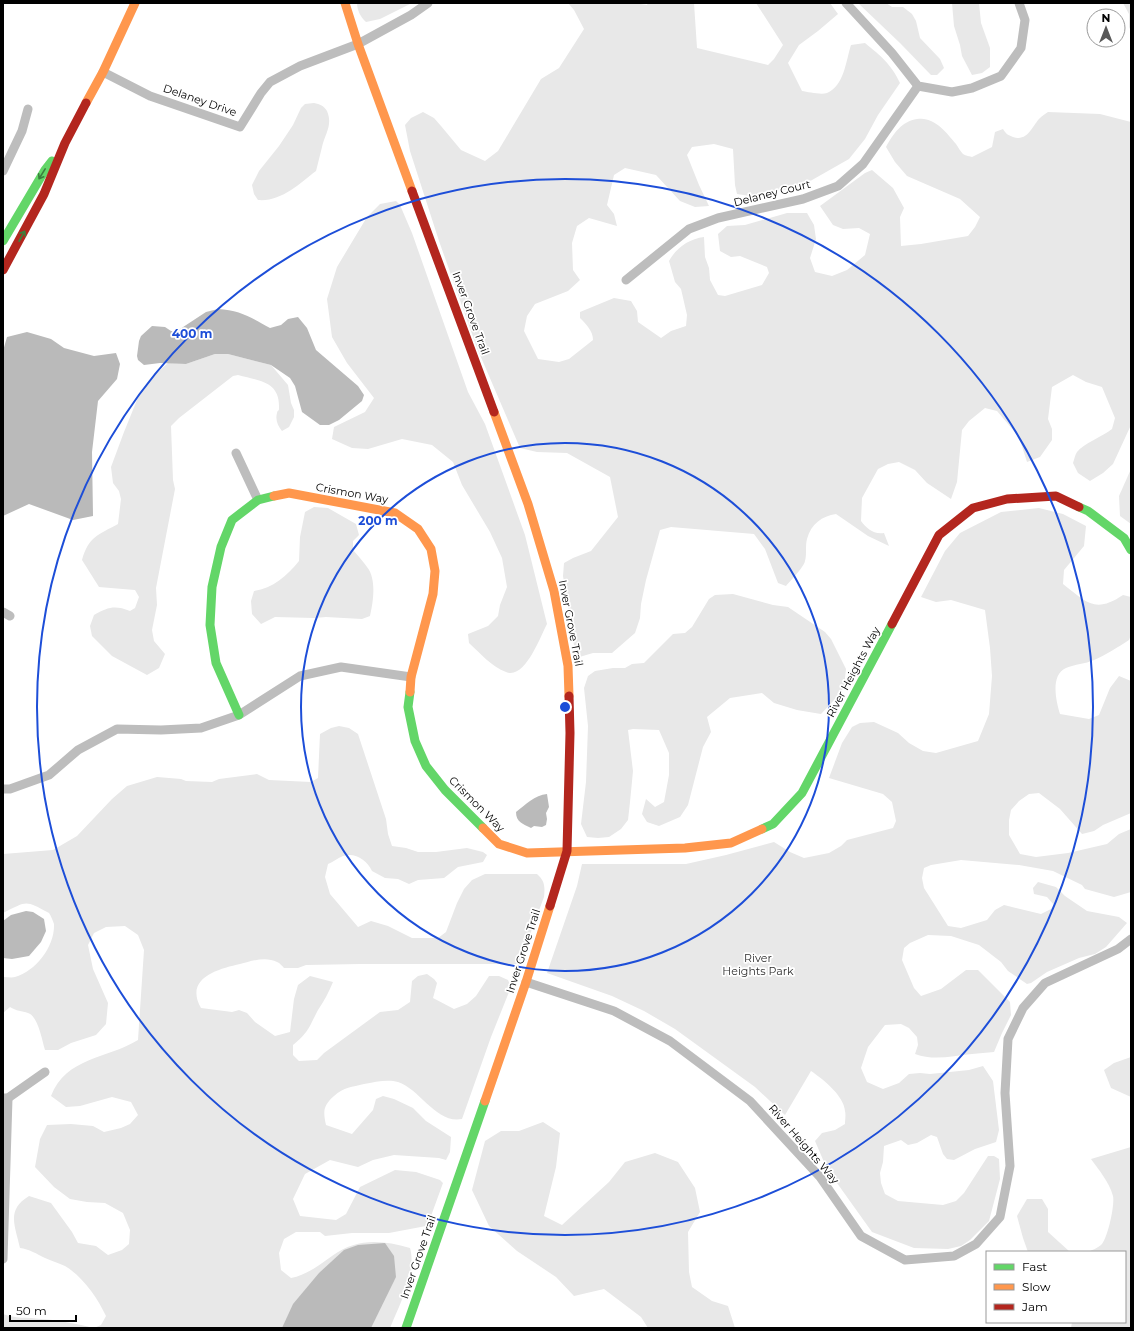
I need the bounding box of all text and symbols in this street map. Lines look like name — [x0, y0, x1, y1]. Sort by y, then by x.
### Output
north arrow — [1086, 8, 1126, 48]
text: N — [1102, 11, 1110, 25]
street label: Delaney Drive — [161, 81, 239, 119]
one-way arrow — [38, 168, 46, 179]
street label: Delaney Court — [732, 177, 812, 209]
one-way arrow — [18, 230, 26, 242]
street label: Inver Grove Trail — [449, 269, 493, 357]
text: 400 m — [172, 326, 212, 341]
street label: Crismon Way — [315, 480, 389, 506]
text: 200 m — [358, 513, 398, 528]
street label: Inver Grove Trail — [556, 579, 586, 667]
street label: River Heights Way — [823, 624, 883, 720]
centre of rings — [558, 700, 572, 714]
street label: Crismon Way — [446, 773, 508, 835]
street label: Inver Grove Trail — [503, 907, 543, 995]
park label: River Heights Park — [722, 951, 794, 978]
street label: River Heights Way — [766, 1101, 842, 1187]
street label: Inver Grove Trail — [397, 1213, 439, 1301]
legend — [986, 1251, 1126, 1323]
text: Fast — [1022, 1259, 1047, 1274]
text: Slow — [1022, 1279, 1051, 1294]
scale bar — [10, 1297, 76, 1323]
text: Jam — [1021, 1299, 1048, 1314]
text: 50 m — [16, 1303, 47, 1318]

